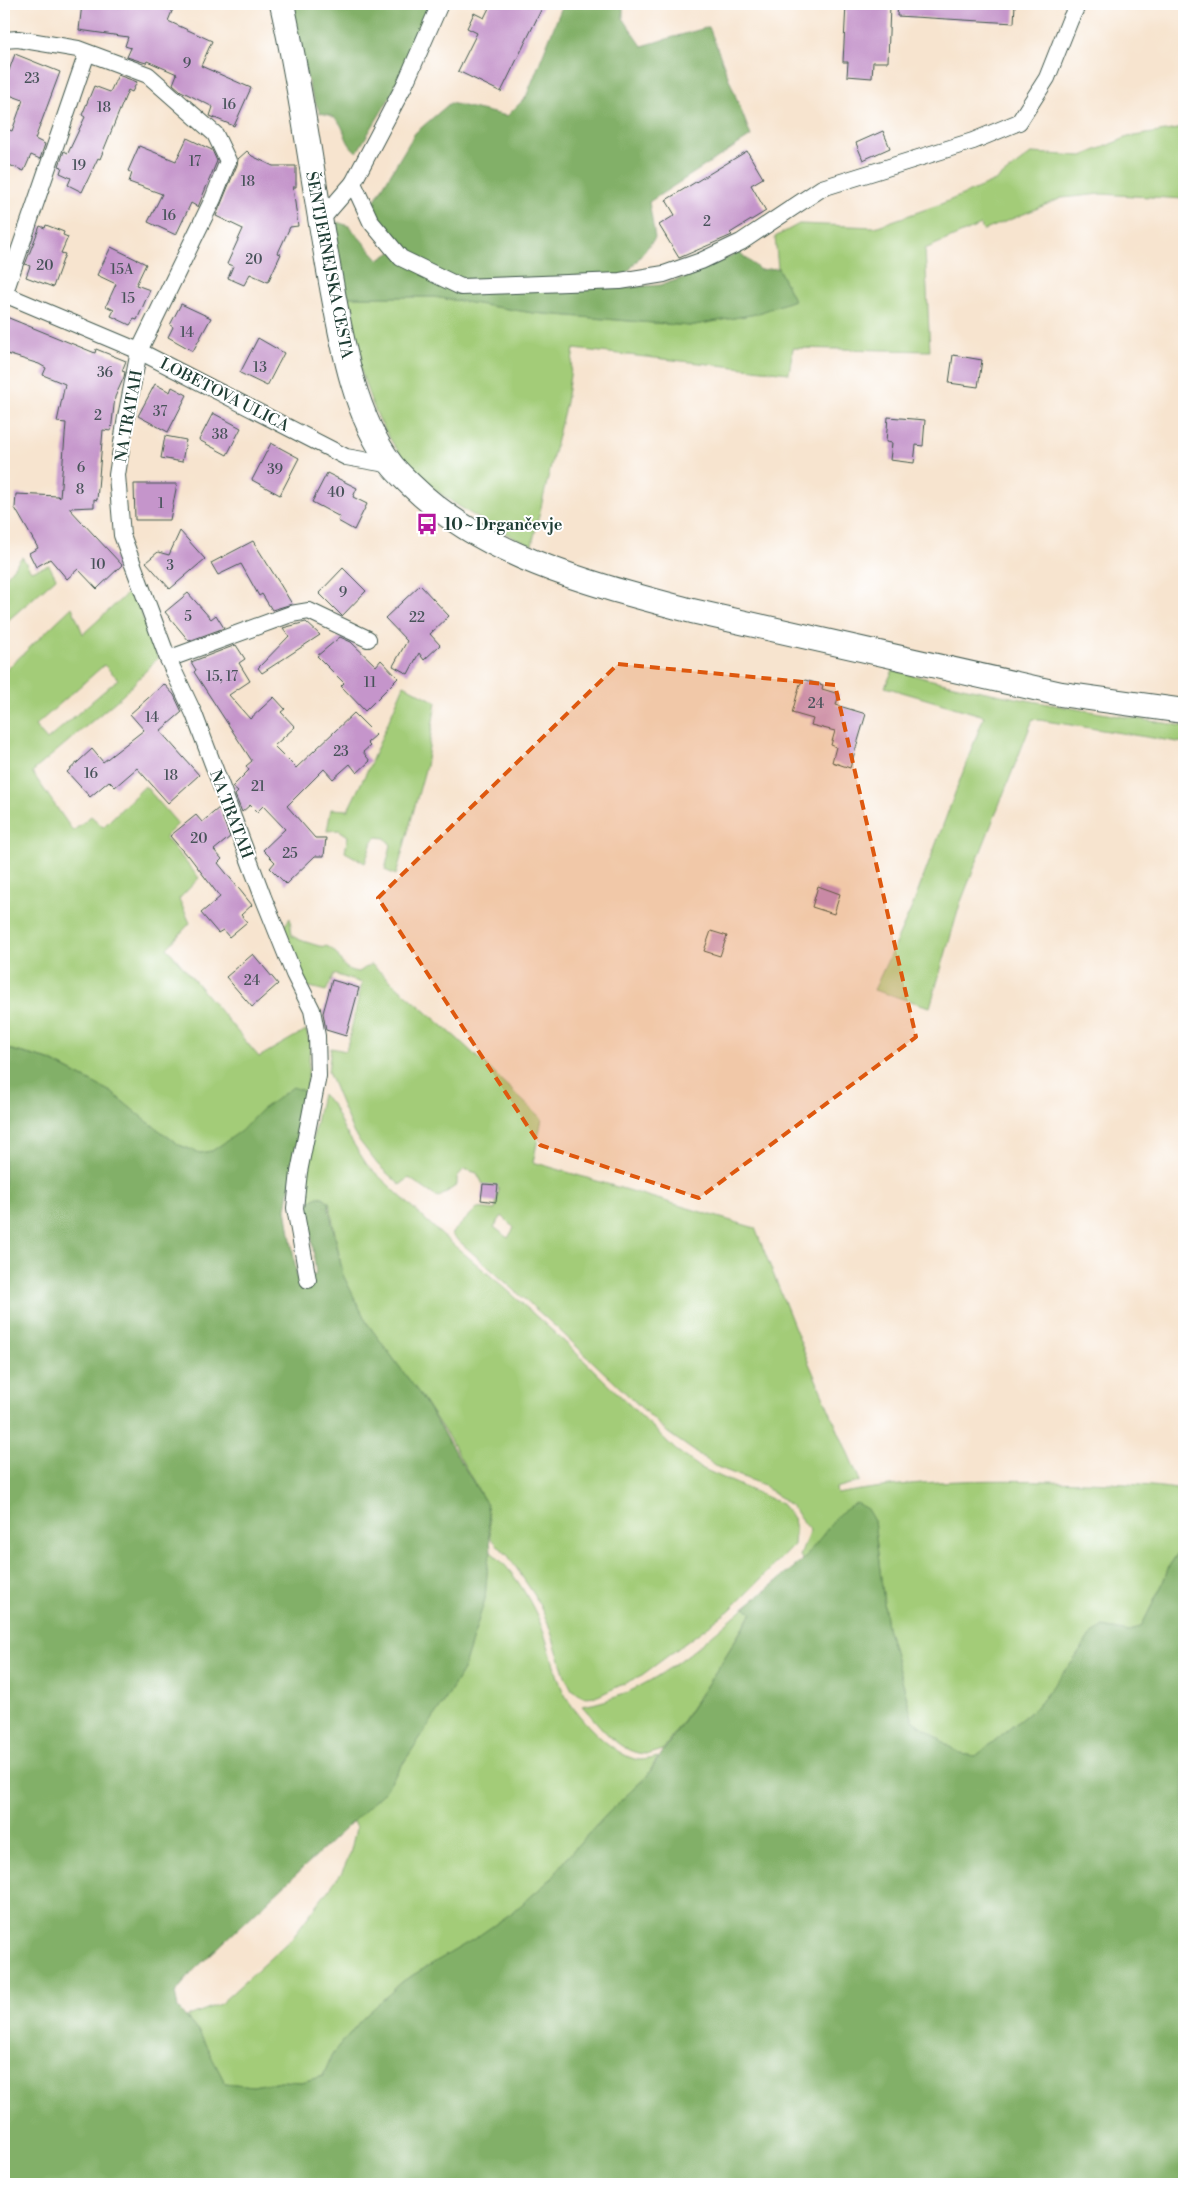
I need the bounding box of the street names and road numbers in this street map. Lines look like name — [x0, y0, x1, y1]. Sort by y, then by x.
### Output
street label: ŠENTJERNEJSKA CESTA — [301, 169, 359, 362]
street label: LOBETOVA ULICA — [156, 354, 294, 437]
street label: NA TRATAH — [111, 368, 147, 464]
street label: NA TRATAH — [205, 767, 257, 862]

